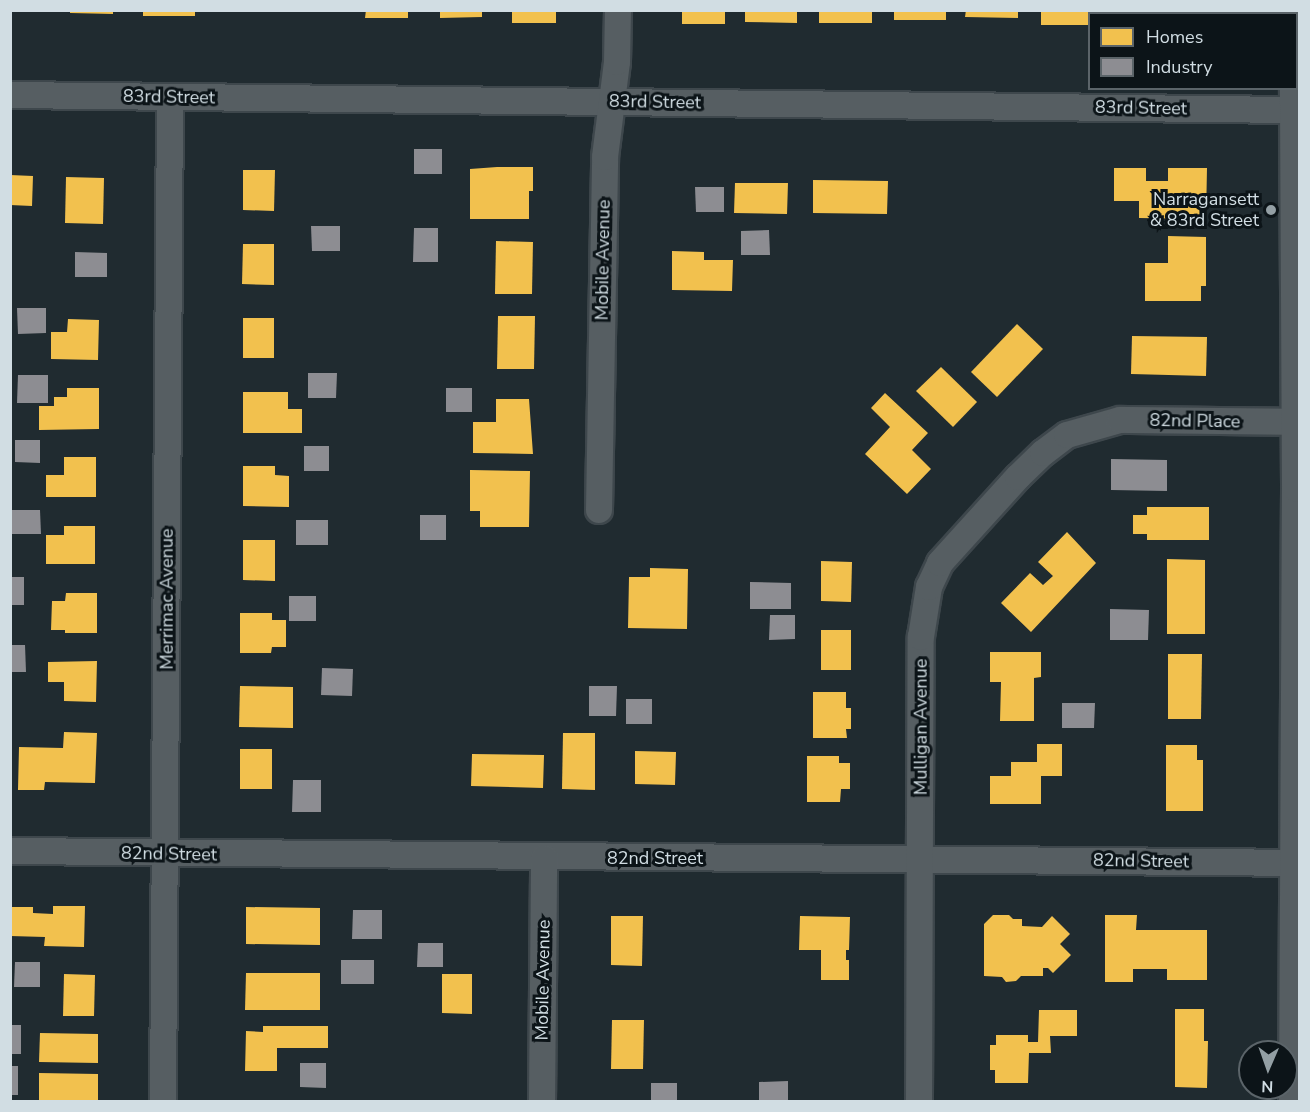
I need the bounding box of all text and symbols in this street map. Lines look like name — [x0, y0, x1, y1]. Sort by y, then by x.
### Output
legend — [1088, 12, 1298, 90]
text: Homes — [1146, 25, 1203, 49]
text: Industry — [1146, 55, 1213, 79]
street label: 83rd Street — [123, 85, 215, 109]
street label: 83rd Street — [609, 90, 701, 114]
street label: 83rd Street — [1095, 96, 1187, 120]
place label: Narragansett & 83rd Street — [1150, 189, 1259, 232]
street label: Mobile Avenue — [591, 199, 615, 321]
marker: Narragansett & 83rd Street — [1264, 203, 1278, 217]
street label: 82nd Place — [1149, 409, 1241, 433]
street label: Merrimac Avenue — [156, 528, 178, 670]
street label: Mulligan Avenue — [910, 659, 932, 795]
street label: 82nd Street — [121, 842, 217, 866]
street label: 82nd Street — [607, 847, 703, 869]
street label: 82nd Street — [1093, 849, 1189, 873]
street label: Mobile Avenue — [531, 919, 555, 1041]
north arrow — [1238, 1040, 1298, 1100]
text: N — [1261, 1075, 1274, 1097]

